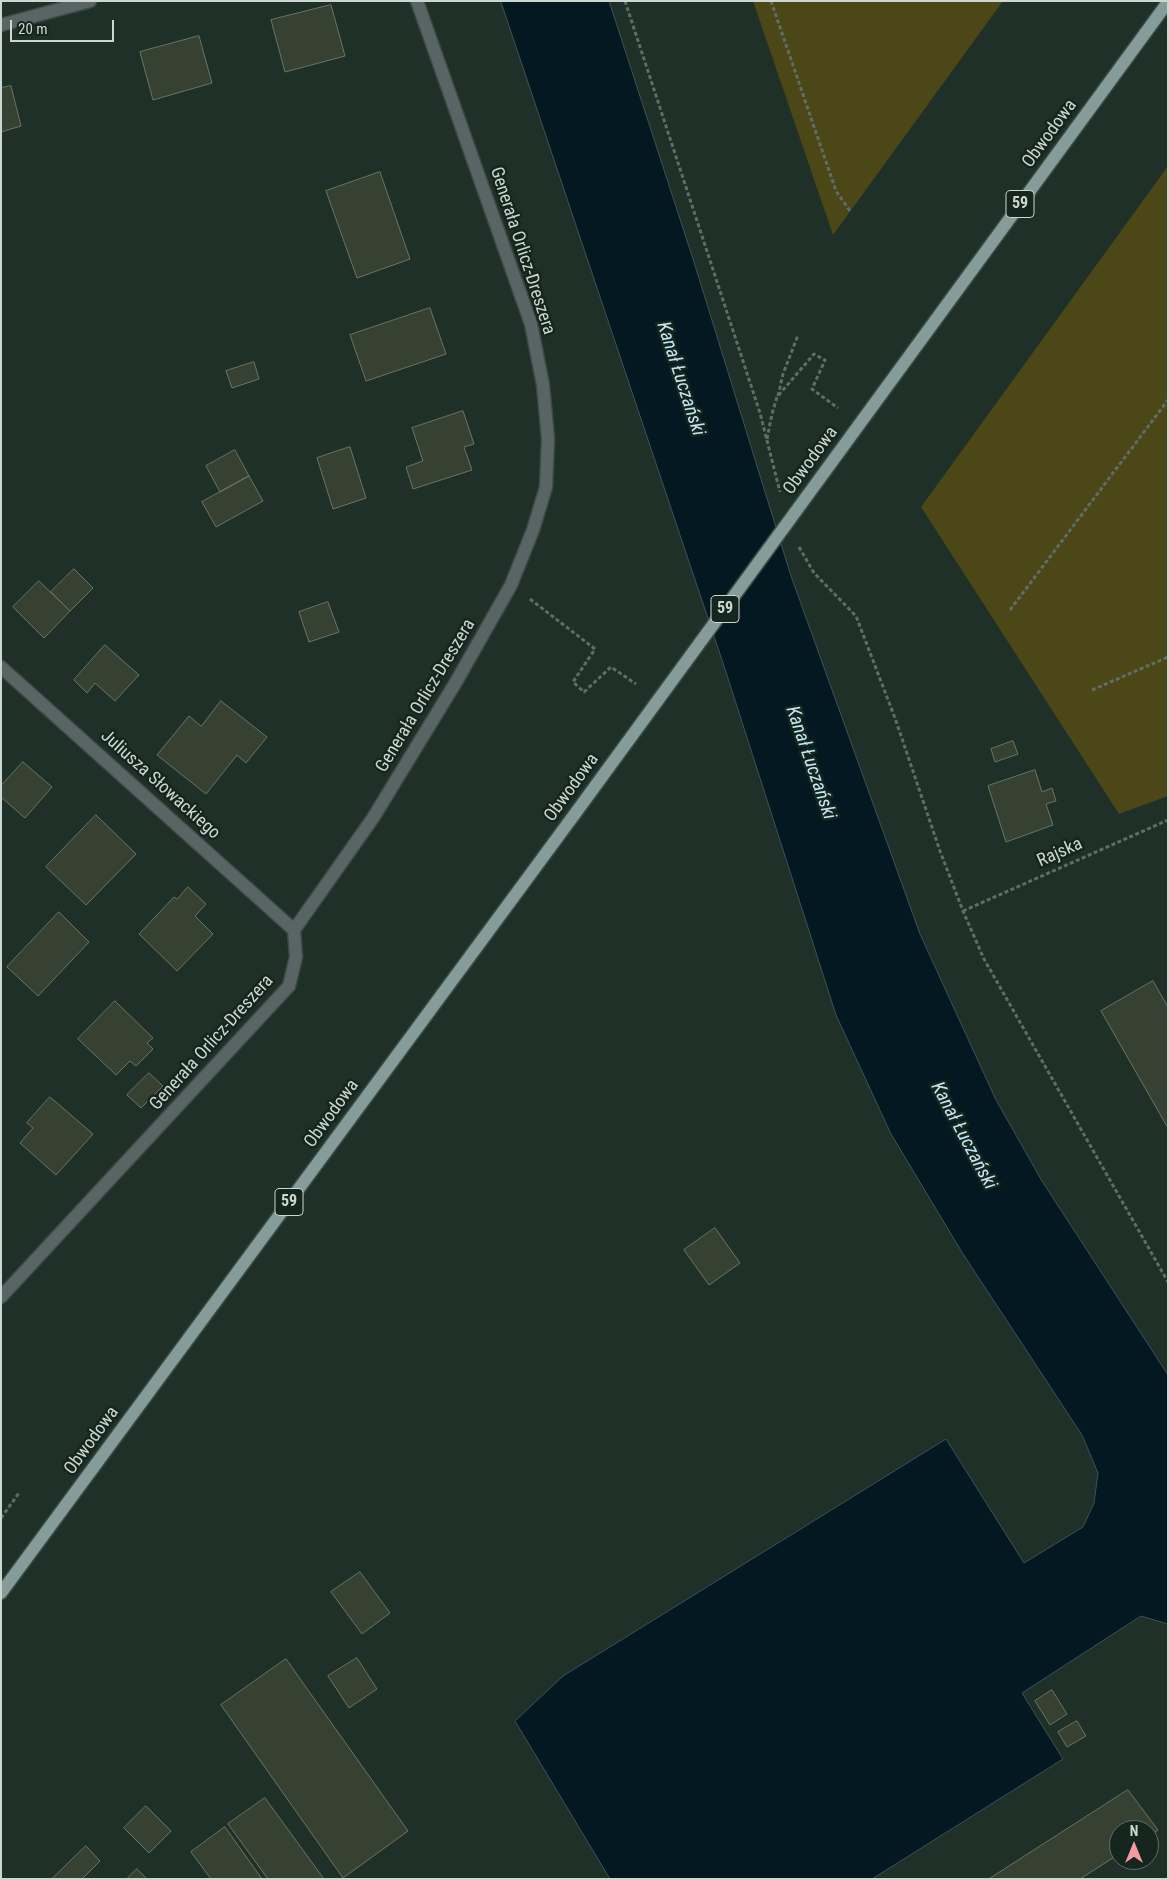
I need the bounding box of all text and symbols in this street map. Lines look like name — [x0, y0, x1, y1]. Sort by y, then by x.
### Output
scale bar — [12, 10, 116, 42]
text: 20 m — [18, 20, 48, 38]
street label: Obwodowa — [1018, 96, 1082, 172]
street label: Generała Orlicz-Dreszera — [485, 165, 559, 337]
road number: 59 — [1006, 190, 1034, 218]
water label: Kanał Łuczański — [651, 319, 709, 439]
street label: Obwodowa — [779, 423, 843, 499]
road number: 59 — [711, 596, 739, 622]
street label: Generała Orlicz-Dreszera — [372, 616, 480, 776]
water label: Kanał Łuczański — [780, 703, 840, 823]
street label: Juliusza Słowackiego — [96, 726, 224, 844]
street label: Obwodowa — [540, 750, 604, 826]
street label: Rajska — [1034, 834, 1086, 872]
street label: Generała Orlicz-Dreszera — [146, 971, 278, 1115]
street label: Obwodowa — [300, 1076, 364, 1152]
water label: Kanał Łuczański — [925, 1078, 1001, 1194]
road number: 59 — [275, 1188, 303, 1216]
street label: Obwodowa — [60, 1403, 124, 1479]
north arrow — [1109, 1820, 1159, 1870]
text: N — [1130, 1823, 1138, 1839]

